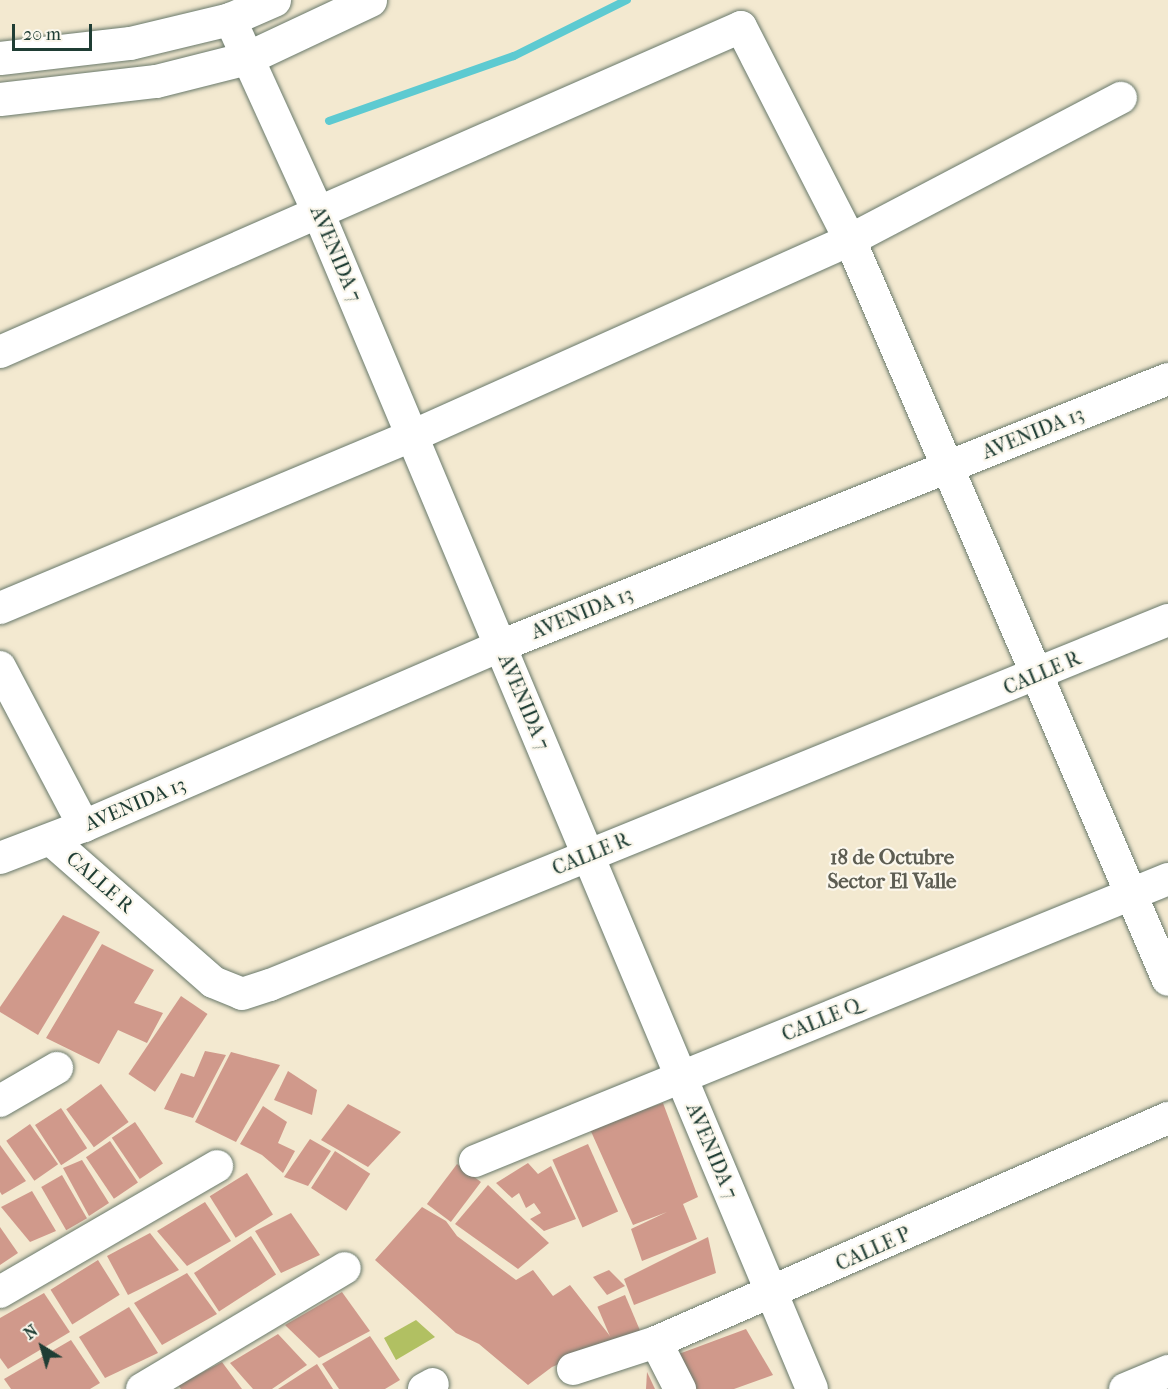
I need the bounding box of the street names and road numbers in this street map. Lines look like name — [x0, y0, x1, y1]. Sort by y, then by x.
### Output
street label: AVENIDA 7 — [305, 203, 367, 305]
street label: AVENIDA 13 — [979, 402, 1087, 464]
street label: AVENIDA 13 — [528, 582, 636, 644]
street label: CALLE R — [1000, 646, 1084, 700]
street label: AVENIDA 7 — [493, 651, 555, 753]
street label: AVENIDA 13 — [81, 772, 189, 836]
street label: CALLE R — [549, 828, 633, 880]
street label: CALLE R — [61, 846, 139, 918]
street label: CALLE Q — [778, 993, 864, 1047]
street label: AVENIDA 7 — [681, 1100, 743, 1202]
street label: CALLE P — [832, 1222, 914, 1276]

